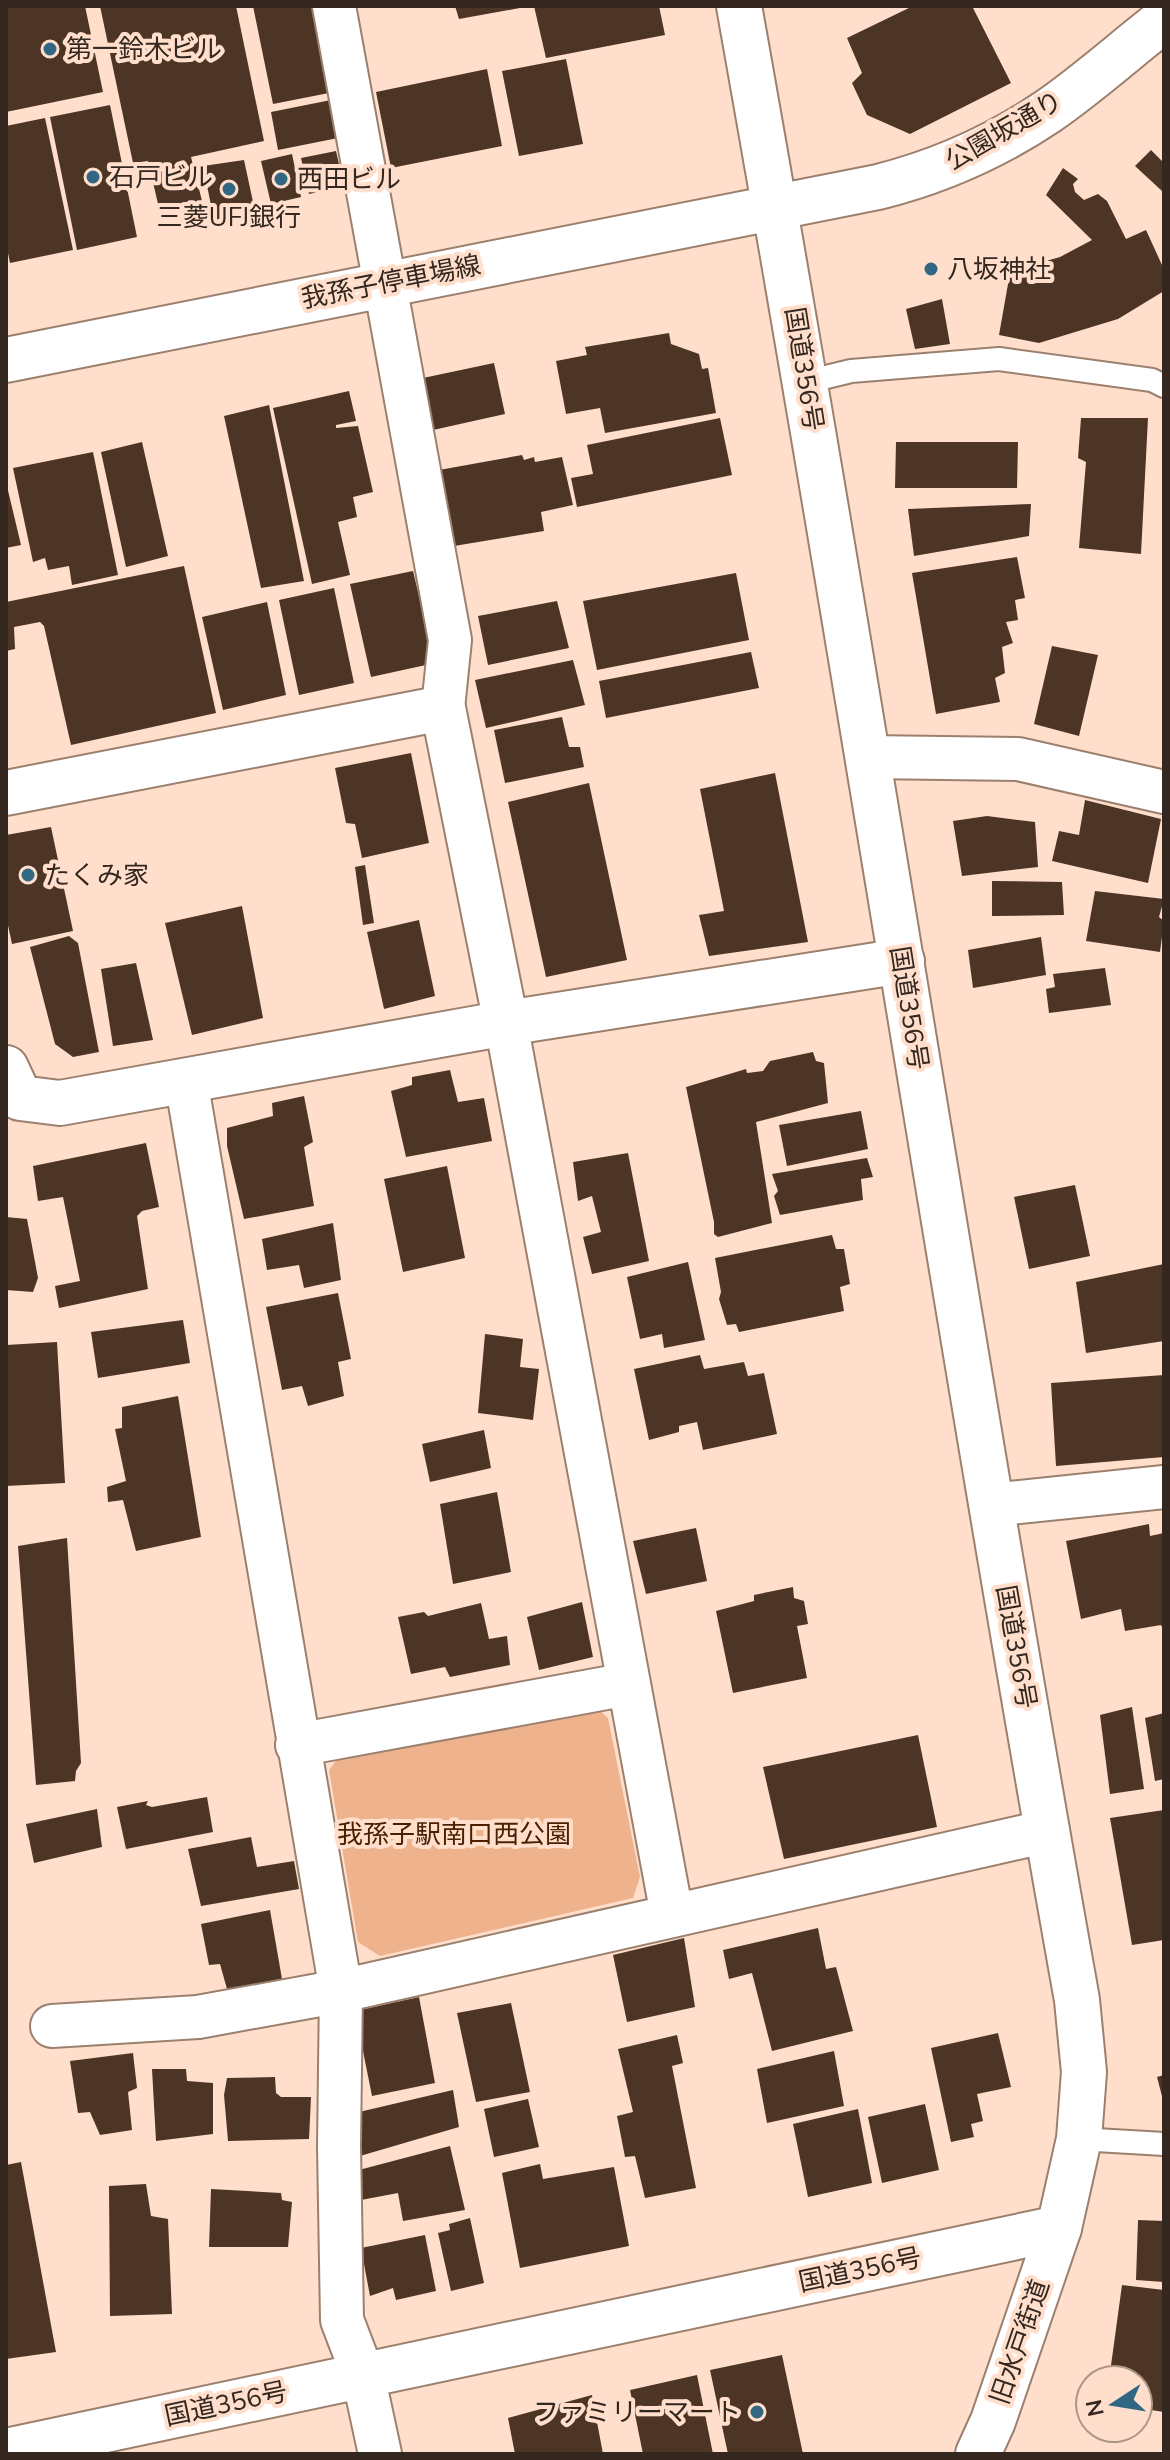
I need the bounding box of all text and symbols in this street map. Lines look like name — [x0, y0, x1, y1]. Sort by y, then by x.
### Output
place label: 第一鈴木ビル — [66, 32, 222, 67]
marker: 第一鈴木ビル — [41, 40, 59, 58]
street label: 公園坂通り — [939, 83, 1069, 179]
place label: 石戸ビル — [109, 160, 213, 195]
place label: 西田ビル — [297, 162, 401, 197]
marker: 石戸ビル — [84, 168, 102, 186]
marker: 西田ビル — [272, 170, 290, 188]
marker: 三菱UFJ銀行 — [220, 180, 238, 198]
place label: 三菱UFJ銀行 — [157, 200, 301, 235]
street label: 我孫子停車場線 — [298, 247, 484, 317]
place label: 八坂神社 — [947, 252, 1051, 287]
marker: 八坂神社 — [922, 260, 940, 278]
street label: 国道356号 — [777, 305, 831, 433]
place label: たくみ家 — [44, 858, 149, 893]
marker: たくみ家 — [19, 866, 37, 884]
street label: 国道356号 — [882, 944, 936, 1072]
street label: 国道356号 — [988, 1583, 1044, 1711]
park label: 我孫子駅南口西公園 — [337, 1817, 571, 1852]
street label: 国道356号 — [795, 2240, 925, 2300]
street label: 旧水戸街道 — [982, 2275, 1058, 2409]
north arrow — [1074, 2364, 1154, 2444]
street label: 国道356号 — [161, 2374, 291, 2434]
place label: ファミリーマート — [533, 2395, 741, 2430]
text: N — [1079, 2397, 1112, 2419]
marker: ファミリーマート — [748, 2403, 766, 2421]

